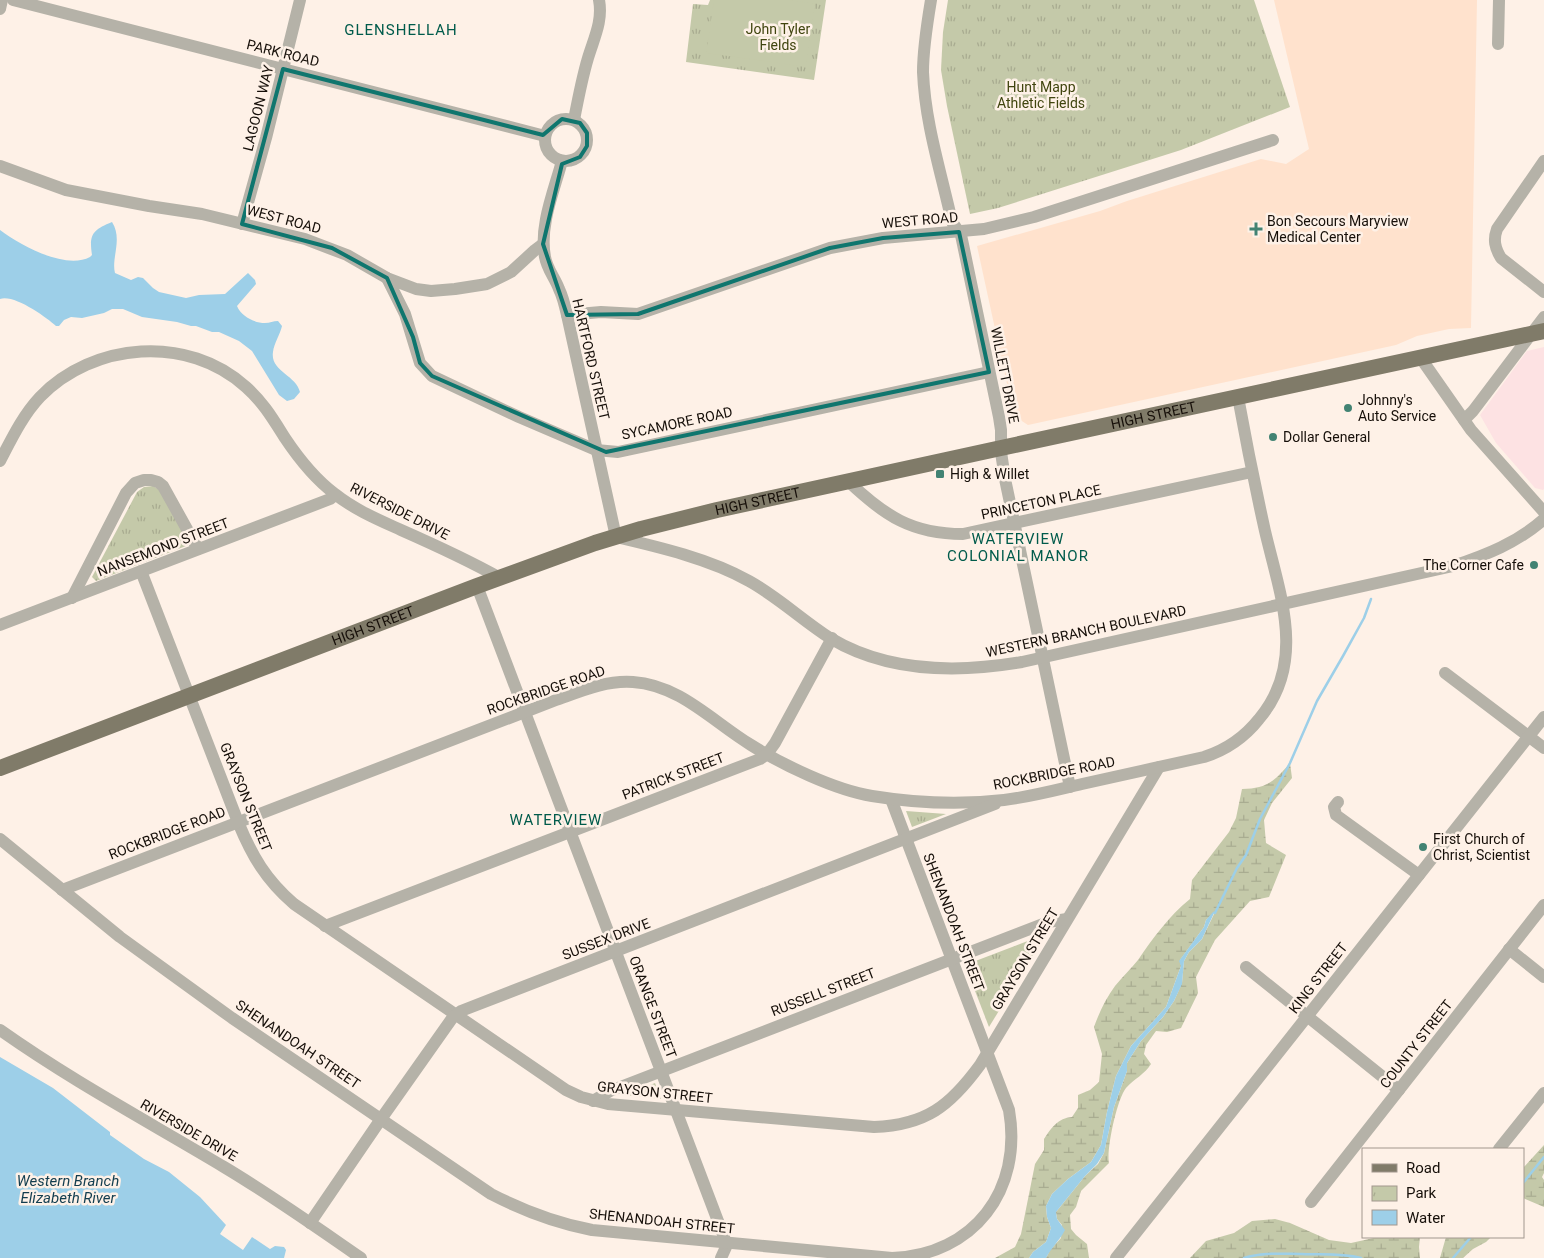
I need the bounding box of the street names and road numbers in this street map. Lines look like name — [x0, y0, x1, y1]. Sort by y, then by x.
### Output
street label: PARK ROAD — [245, 36, 321, 70]
street label: LAGOON WAY — [240, 63, 277, 153]
street label: WEST ROAD — [245, 201, 323, 237]
street label: WEST ROAD — [881, 209, 959, 231]
street label: HARTFORD STREET — [569, 297, 613, 422]
street label: WILLETT DRIVE — [988, 325, 1022, 425]
street label: HIGH STREET — [1109, 398, 1198, 432]
street label: SYCAMORE ROAD — [620, 403, 734, 443]
street label: RIVERSIDE DRIVE — [348, 479, 452, 543]
street label: PRINCETON PLACE — [980, 481, 1103, 523]
street label: HIGH STREET — [713, 484, 802, 518]
street label: NANSEMOND STREET — [95, 514, 232, 580]
street label: WESTERN BRANCH BOULEVARD — [984, 602, 1188, 660]
street label: HIGH STREET — [329, 603, 417, 649]
street label: ROCKBRIDGE ROAD — [485, 662, 607, 718]
street label: GRAYSON STREET — [217, 740, 275, 854]
street label: PATRICK STREET — [620, 749, 727, 803]
street label: ROCKBRIDGE ROAD — [992, 753, 1116, 793]
street label: ROCKBRIDGE ROAD — [106, 803, 228, 863]
street label: SHENANDOAH STREET — [920, 851, 988, 994]
street label: GRAYSON STREET — [988, 905, 1062, 1013]
street label: SUSSEX DRIVE — [560, 915, 652, 963]
street label: KING STREET — [1285, 939, 1351, 1017]
street label: ORANGE STREET — [626, 954, 680, 1061]
street label: RUSSELL STREET — [769, 964, 878, 1019]
street label: SHENANDOAH STREET — [233, 996, 364, 1092]
street label: COUNTY STREET — [1377, 996, 1456, 1091]
street label: GRAYSON STREET — [596, 1078, 714, 1106]
street label: RIVERSIDE DRIVE — [138, 1096, 240, 1164]
street label: SHENANDOAH STREET — [588, 1205, 736, 1237]

